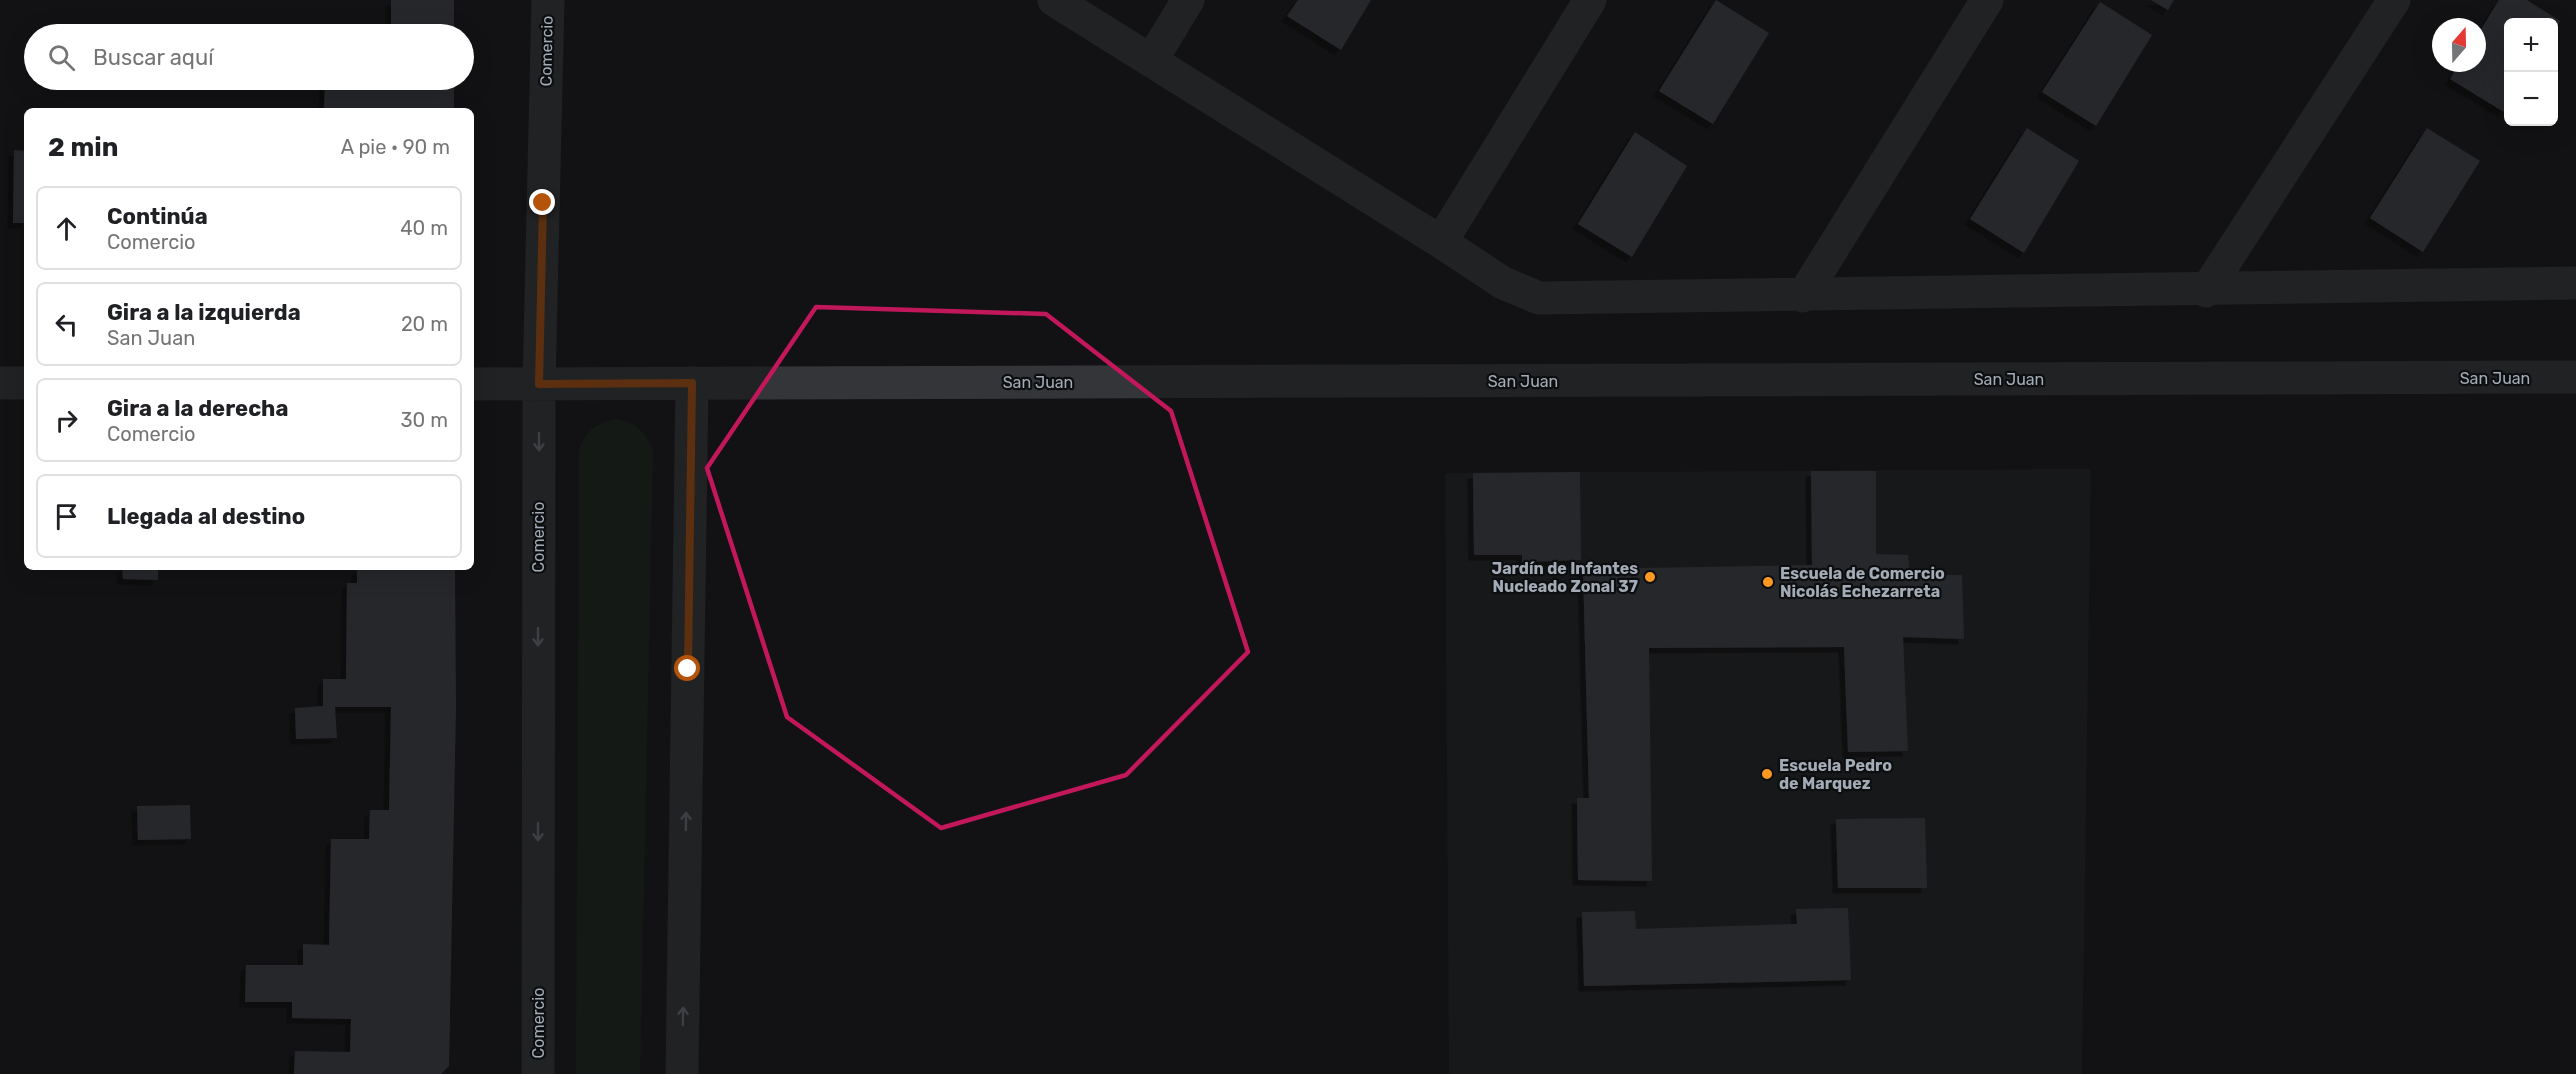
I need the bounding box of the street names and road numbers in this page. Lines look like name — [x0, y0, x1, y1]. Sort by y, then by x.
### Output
street label: Comercio — [536, 15, 557, 87]
street label: San Juan — [2460, 369, 2530, 388]
street label: San Juan — [1974, 370, 2044, 389]
street label: San Juan — [1488, 372, 1558, 391]
street label: San Juan — [1003, 373, 1073, 392]
street label: Comercio — [529, 502, 548, 572]
street label: Comercio — [529, 988, 548, 1058]

